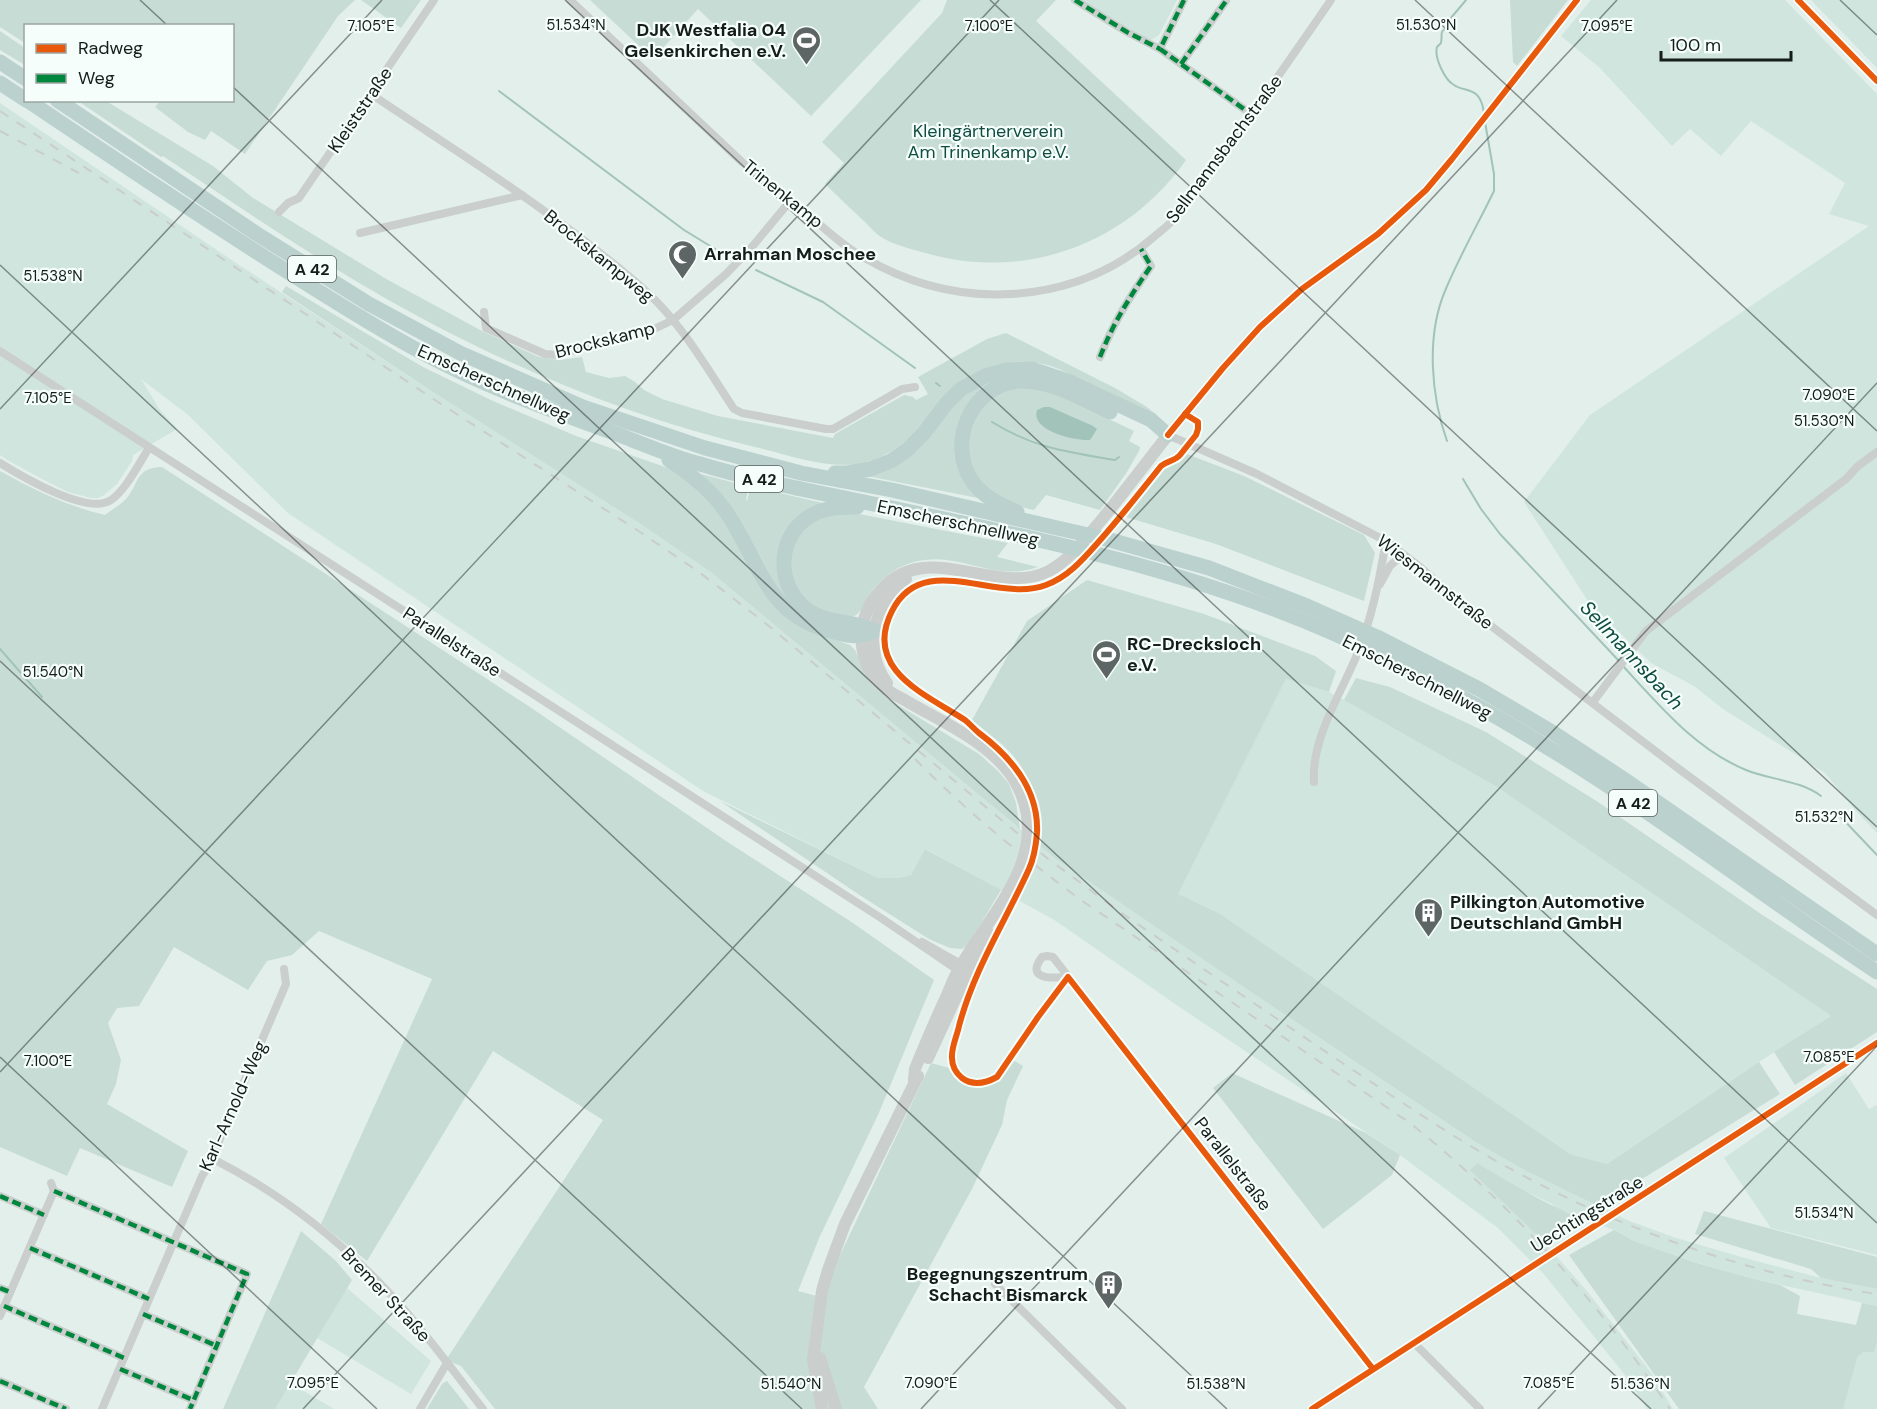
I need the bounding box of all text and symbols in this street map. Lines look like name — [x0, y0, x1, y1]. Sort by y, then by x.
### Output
text: 51.534°N — [546, 15, 606, 35]
text: 51.530°N — [1396, 15, 1456, 35]
text: 7.105°E — [347, 16, 395, 36]
text: 7.100°E — [965, 16, 1013, 36]
text: 7.095°E — [1581, 16, 1633, 36]
place label: DJK Westfalia 04 Gelsenkirchen e.V. — [624, 18, 786, 63]
legend — [24, 24, 234, 102]
sports icon: DJK Westfalia 04 Gelsenkirchen e.V. — [791, 24, 823, 66]
scale bar — [1661, 24, 1792, 62]
text: 100 m — [1670, 33, 1721, 57]
text: Radweg — [78, 36, 143, 60]
street label: Kleiststraße — [322, 62, 398, 158]
text: Weg — [78, 66, 115, 90]
street label: Sellmannsbachstraße — [1160, 70, 1288, 228]
park label: Kleingärtnerverein Am Trinenkamp e.V. — [907, 119, 1069, 164]
street label: Trinenkamp — [738, 154, 828, 234]
street label: Brockskampweg — [539, 204, 659, 308]
mosque icon: Arrahman Moschee — [667, 238, 699, 280]
place label: Arrahman Moschee — [704, 242, 876, 266]
road number: A 42 — [288, 256, 336, 282]
text: 51.538°N — [23, 266, 83, 286]
street label: Brockskamp — [553, 316, 657, 364]
street label: Emscherschnellweg — [414, 339, 574, 427]
text: 7.090°E — [1802, 385, 1856, 405]
text: 7.105°E — [24, 388, 72, 408]
text: 51.530°N — [1794, 411, 1854, 431]
road number: A 42 — [735, 466, 783, 492]
street label: Emscherschnellweg — [875, 494, 1041, 552]
street label: Wiesmannstraße — [1372, 529, 1498, 635]
water label: Sellmannsbach — [1575, 595, 1689, 715]
street label: Parallelstraße — [398, 601, 506, 683]
street label: Emscherschnellweg — [1338, 629, 1496, 725]
place label: RC-Drecksloch e.V. — [1127, 632, 1261, 677]
sports icon: RC-Drecksloch e.V. — [1090, 638, 1122, 680]
text: 51.540°N — [23, 662, 83, 682]
road number: A 42 — [1609, 790, 1657, 816]
text: 51.532°N — [1795, 807, 1853, 827]
place label: Pilkington Automotive Deutschland GmbH — [1450, 890, 1645, 935]
building icon: Pilkington Automotive Deutschland GmbH — [1413, 896, 1445, 938]
street label: Karl-Arnold-Weg — [193, 1037, 273, 1175]
text: 7.085°E — [1803, 1047, 1855, 1067]
text: 7.100°E — [24, 1051, 72, 1071]
street label: Parallelstraße — [1189, 1112, 1277, 1216]
street label: Uechtingstraße — [1526, 1170, 1648, 1258]
text: 51.534°N — [1794, 1203, 1854, 1223]
street label: Bremer Straße — [336, 1243, 436, 1347]
place label: Begegnungszentrum Schacht Bismarck — [907, 1262, 1089, 1307]
building icon: Begegnungszentrum Schacht Bismarck — [1093, 1268, 1125, 1310]
text: 7.095°E — [287, 1373, 339, 1393]
text: 7.090°E — [904, 1373, 958, 1393]
text: 7.085°E — [1523, 1373, 1575, 1393]
text: 51.540°N — [761, 1374, 821, 1394]
text: 51.538°N — [1186, 1374, 1246, 1394]
text: 51.536°N — [1610, 1374, 1670, 1394]

